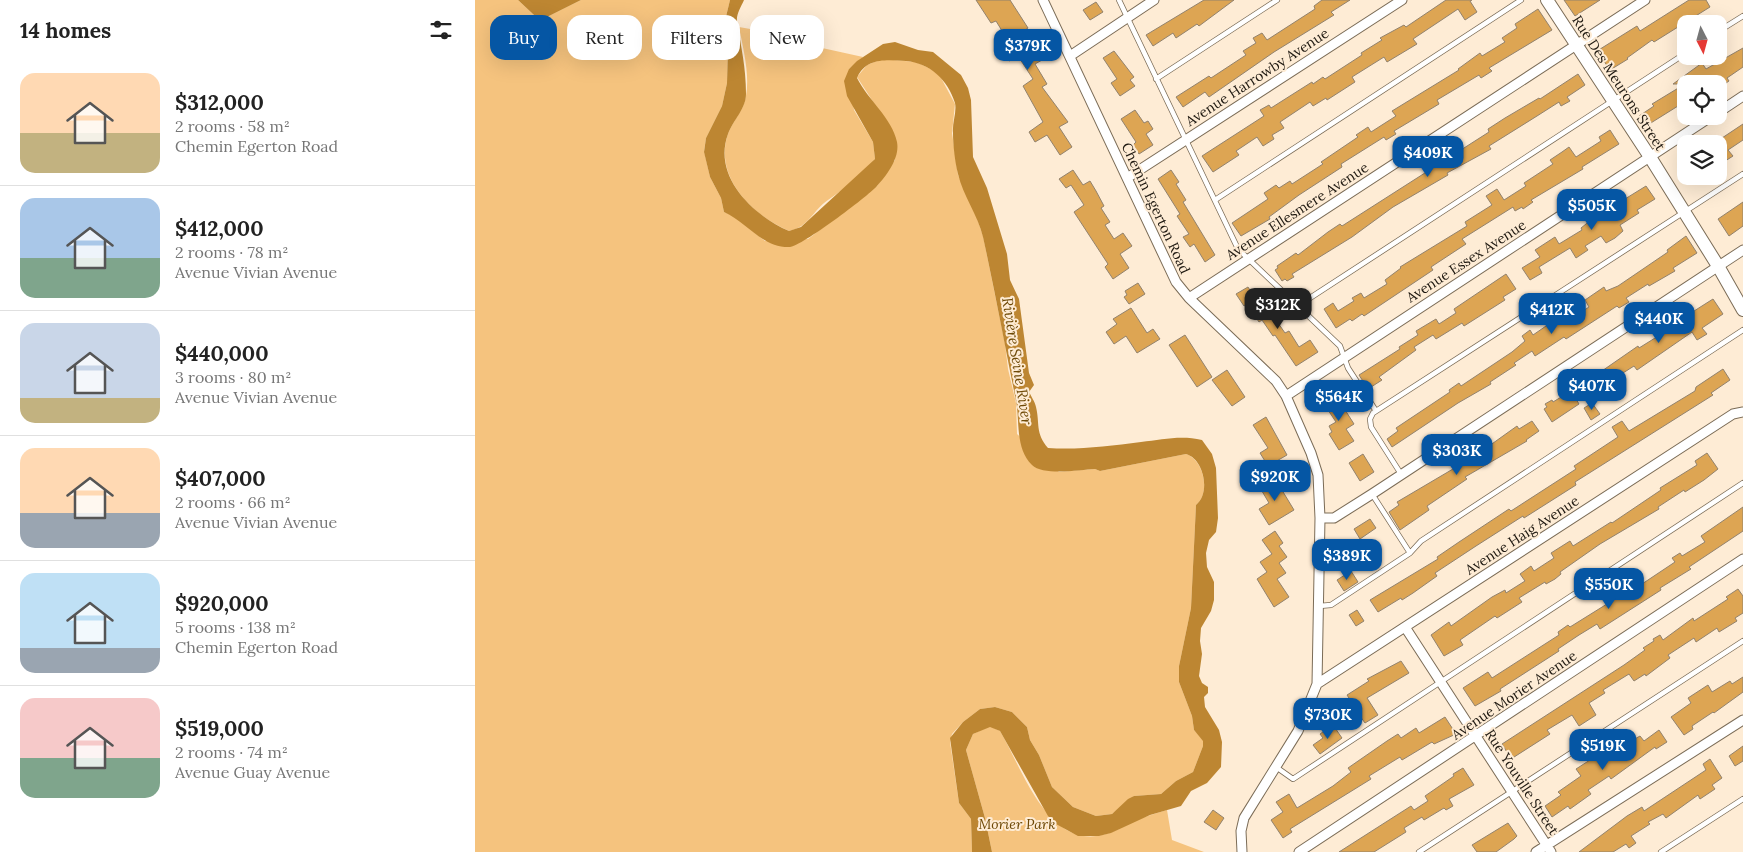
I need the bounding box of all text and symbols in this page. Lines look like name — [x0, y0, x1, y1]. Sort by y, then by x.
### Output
street label: Rue Des Meurons Street — [1568, 12, 1670, 155]
chip: Buy — [490, 15, 557, 60]
chip: Rent — [567, 15, 642, 60]
chip: Filters — [652, 15, 740, 60]
chip: New — [750, 15, 824, 60]
north arrow — [1677, 15, 1727, 65]
map controls — [1677, 15, 1727, 185]
icon: filters — [427, 16, 455, 44]
text: 14 homes — [20, 17, 111, 44]
street label: Avenue Harrowby Avenue — [1181, 24, 1332, 131]
pin: $379K — [993, 28, 1063, 71]
text: $379K — [1005, 35, 1051, 55]
button: locate — [1677, 75, 1727, 125]
text: $312,000 — [175, 89, 264, 116]
icon: home — [60, 93, 120, 153]
text: 2 rooms · 58 m² — [175, 116, 290, 136]
button: layers — [1677, 135, 1727, 185]
text: Chemin Egerton Road — [175, 136, 338, 156]
pin: $409K — [1393, 136, 1463, 178]
street label: Chemin Egerton Road — [1118, 140, 1194, 276]
text: $409K — [1404, 142, 1452, 162]
street label: Avenue Ellesmere Avenue — [1221, 158, 1372, 264]
pin: $505K — [1557, 188, 1627, 231]
text: $505K — [1568, 195, 1616, 215]
text: $412,000 — [175, 215, 264, 242]
street label: Avenue Essex Avenue — [1402, 215, 1530, 307]
icon: home — [60, 218, 120, 278]
text: 2 rooms · 78 m² — [175, 242, 289, 262]
text: Avenue Vivian Avenue — [175, 262, 337, 282]
pin: $312K — [1243, 288, 1313, 330]
pin: $412K — [1517, 292, 1587, 335]
text: $312K — [1256, 294, 1300, 314]
water label: Rivière Seine River — [998, 296, 1037, 426]
text: $412K — [1530, 299, 1574, 319]
pin: $440K — [1624, 302, 1694, 344]
text: $440K — [1635, 308, 1683, 328]
text: $440,000 — [175, 340, 269, 367]
icon: home — [60, 343, 120, 403]
text: 3 rooms · 80 m² — [175, 367, 291, 387]
pin: $407K — [1557, 368, 1627, 411]
text: $407K — [1568, 375, 1616, 395]
pin: $564K — [1304, 380, 1374, 422]
text: $564K — [1315, 386, 1363, 406]
text: Avenue Vivian Avenue — [175, 387, 337, 407]
pin: $303K — [1422, 434, 1492, 476]
text: $303K — [1433, 440, 1481, 460]
pin: $920K — [1240, 460, 1310, 502]
text: $407,000 — [175, 465, 266, 492]
text: $920K — [1251, 466, 1299, 486]
icon: home — [60, 468, 120, 528]
street label: Avenue Haig Avenue — [1461, 491, 1583, 579]
text: 2 rooms · 66 m² — [175, 492, 291, 512]
text: Avenue Vivian Avenue — [175, 512, 337, 532]
pin: $389K — [1312, 538, 1382, 581]
text: $389K — [1323, 545, 1371, 565]
pin: $550K — [1574, 568, 1644, 610]
text: $550K — [1585, 574, 1633, 594]
text: $920,000 — [175, 590, 269, 617]
icon: home — [60, 593, 120, 653]
text: 5 rooms · 138 m² — [175, 617, 296, 637]
text: Chemin Egerton Road — [175, 637, 338, 657]
street label: Avenue Morier Avenue — [1447, 646, 1580, 744]
pin: $730K — [1293, 698, 1363, 740]
text: $730K — [1304, 704, 1352, 724]
text: $519,000 — [175, 715, 264, 742]
icon: home — [60, 718, 120, 778]
street label: Rue Youville Street — [1481, 726, 1563, 839]
pin: $519K — [1568, 728, 1638, 771]
text: $519K — [1580, 735, 1626, 755]
text: 2 rooms · 74 m² — [175, 742, 288, 762]
text: Avenue Guay Avenue — [175, 762, 330, 782]
park label: Morier Park — [979, 815, 1055, 833]

